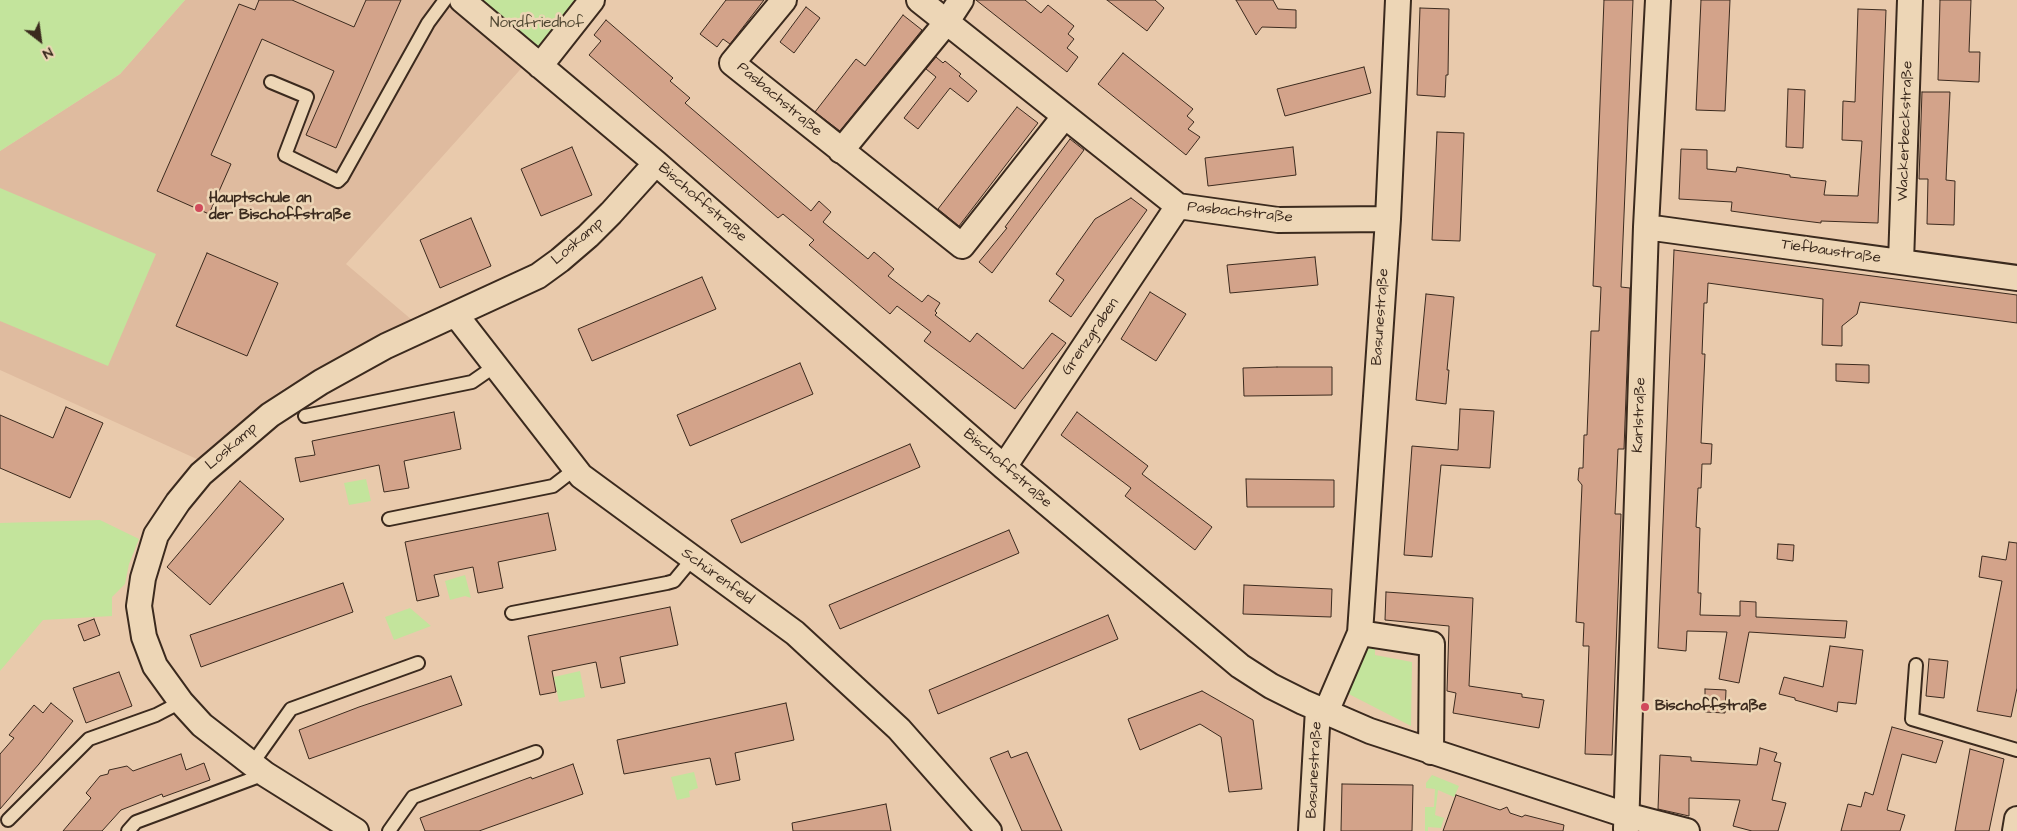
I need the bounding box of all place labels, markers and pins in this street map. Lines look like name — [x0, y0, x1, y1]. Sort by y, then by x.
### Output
place label: Hauptschule an der Bischoffstraße — [209, 190, 351, 225]
marker: Hauptschule an der Bischoffstraße — [193, 202, 205, 214]
place label: Bischoffstraße — [1655, 698, 1767, 716]
marker: Bischoffstraße — [1639, 701, 1651, 713]

